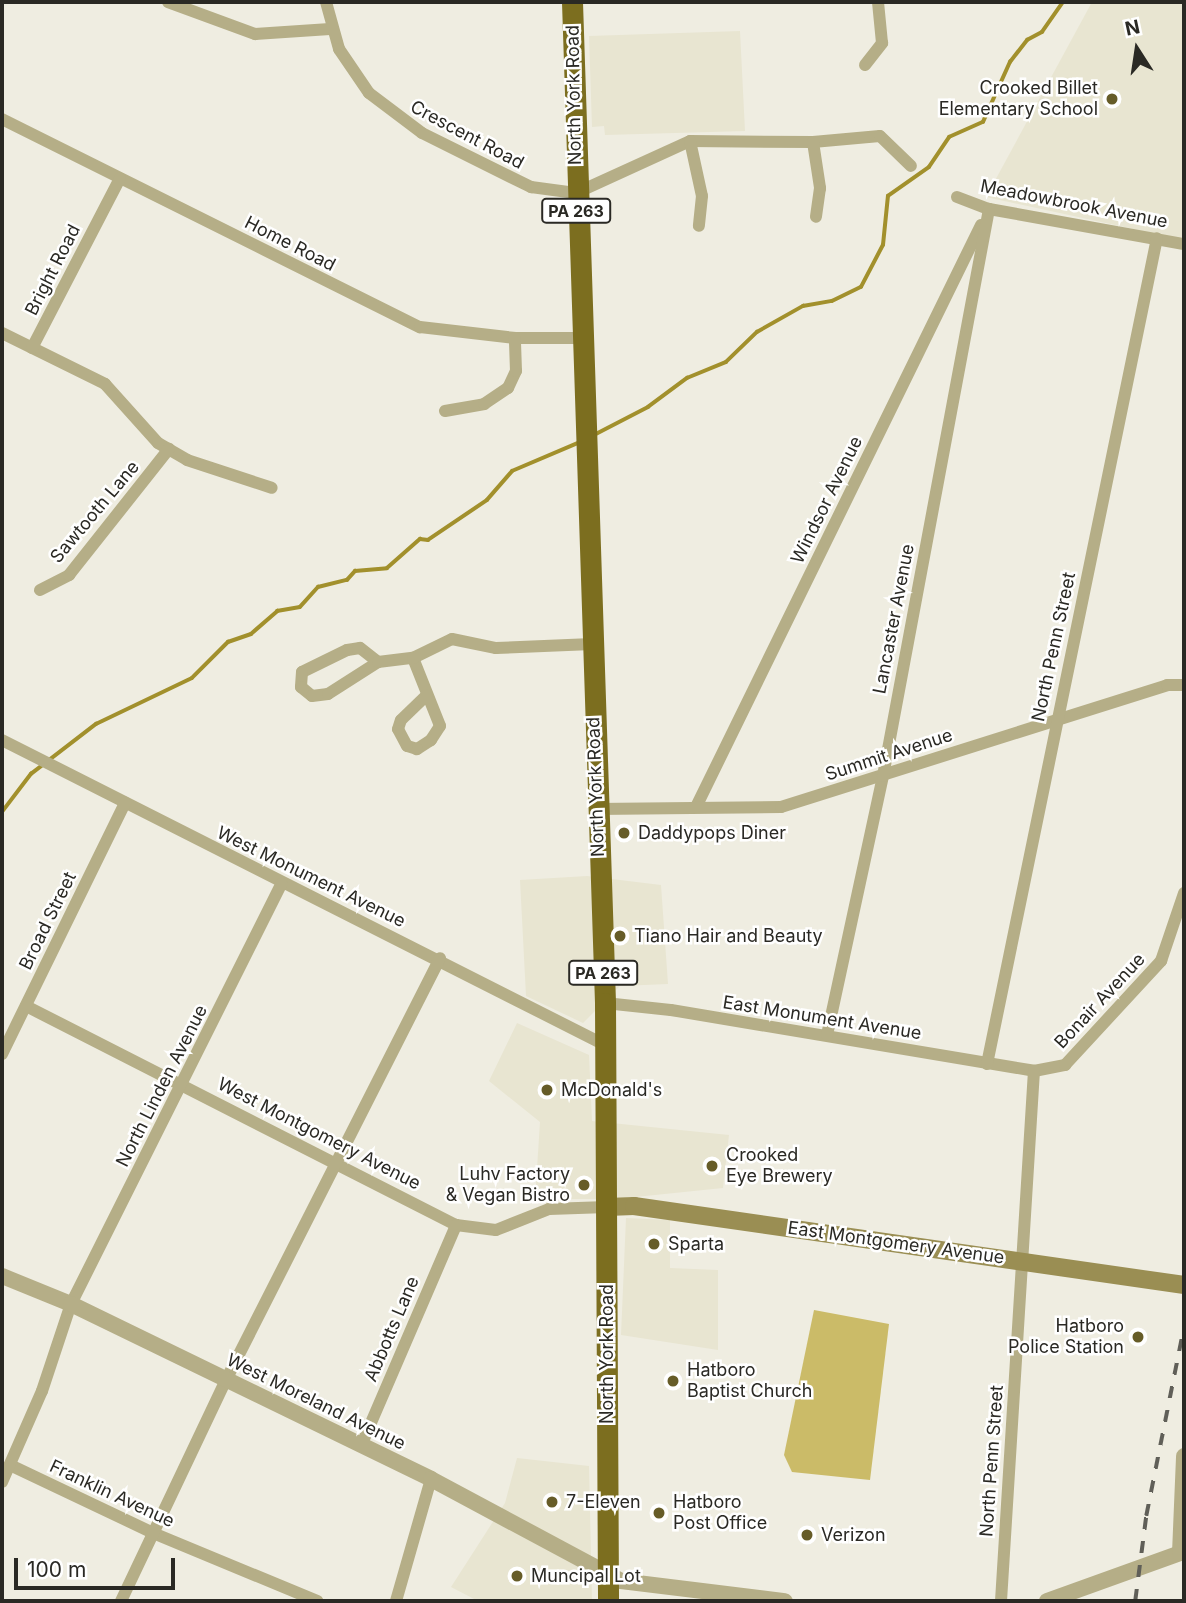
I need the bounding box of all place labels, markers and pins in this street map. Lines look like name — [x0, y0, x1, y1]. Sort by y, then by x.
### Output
place label: Crooked Billet Elementary School — [939, 78, 1098, 120]
marker: Crooked Billet Elementary School — [1104, 91, 1120, 107]
place label: Daddypops Diner — [638, 822, 786, 844]
marker: Daddypops Diner — [616, 825, 632, 841]
place label: Tiano Hair and Beauty — [634, 925, 823, 947]
marker: Tiano Hair and Beauty — [612, 928, 628, 944]
place label: McDonald's — [561, 1079, 662, 1101]
marker: McDonald's — [539, 1082, 555, 1098]
place label: Crooked Eye Brewery — [726, 1145, 833, 1188]
marker: Crooked Eye Brewery — [704, 1158, 720, 1174]
place label: Luhv Factory & Vegan Bistro — [446, 1164, 570, 1206]
marker: Luhv Factory & Vegan Bistro — [576, 1177, 592, 1193]
place label: Sparta — [668, 1233, 724, 1255]
marker: Sparta — [646, 1236, 662, 1252]
place label: Hatboro Police Station — [1008, 1316, 1124, 1358]
marker: Hatboro Police Station — [1130, 1329, 1146, 1345]
place label: Hatboro Baptist Church — [687, 1360, 812, 1402]
marker: Hatboro Baptist Church — [665, 1373, 681, 1389]
place label: 7-Eleven — [566, 1491, 641, 1513]
place label: Hatboro Post Office — [673, 1492, 767, 1534]
marker: 7-Eleven — [544, 1494, 560, 1510]
marker: Hatboro Post Office — [651, 1505, 667, 1521]
place label: Verizon — [821, 1524, 886, 1546]
marker: Verizon — [799, 1527, 815, 1543]
place label: Muncipal Lot — [531, 1565, 641, 1587]
marker: Muncipal Lot — [509, 1568, 525, 1584]

